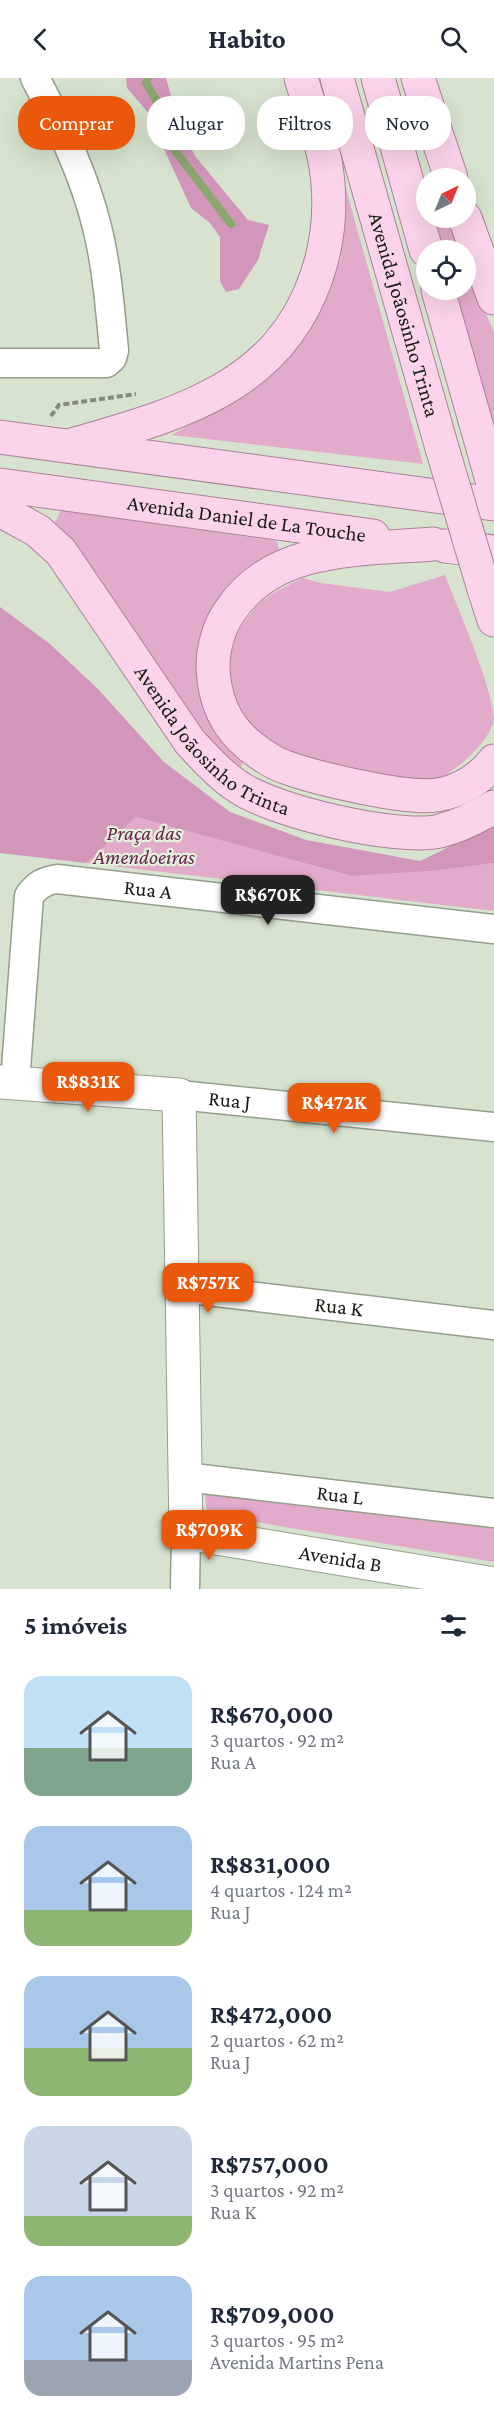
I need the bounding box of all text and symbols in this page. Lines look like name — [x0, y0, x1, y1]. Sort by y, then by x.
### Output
icon: back — [24, 23, 57, 56]
icon: search — [437, 23, 470, 56]
text: Habito — [208, 24, 286, 54]
chip: Comprar — [18, 96, 135, 150]
chip: Alugar — [147, 96, 245, 150]
chip: Filtros — [257, 96, 353, 150]
chip: Novo — [365, 96, 451, 150]
north arrow — [416, 168, 476, 228]
map controls — [416, 168, 476, 300]
street label: Avenida Joãosinho Trinta — [364, 210, 445, 420]
button: locate — [416, 240, 476, 300]
street label: Avenida Daniel de La Touche — [126, 491, 368, 547]
street label: Avenida Joãosinho Trinta — [130, 661, 293, 820]
park label: Praça das Amendoeiras — [92, 821, 195, 869]
street label: Rua A — [123, 875, 173, 904]
pin: R$670K — [219, 875, 317, 926]
text: R$670K — [235, 883, 301, 905]
pin: R$831K — [39, 1062, 137, 1113]
text: R$831K — [56, 1070, 120, 1092]
pin: R$472K — [285, 1083, 383, 1134]
street label: Rua J — [207, 1086, 252, 1114]
text: R$472K — [302, 1091, 366, 1113]
pin: R$757K — [159, 1263, 257, 1314]
text: R$757K — [176, 1271, 240, 1293]
street label: Rua K — [314, 1292, 365, 1321]
street label: Rua L — [315, 1480, 365, 1510]
pin: R$709K — [160, 1510, 258, 1561]
text: R$709K — [175, 1518, 243, 1540]
street label: Avenida B — [297, 1540, 383, 1577]
icon: filters — [437, 1609, 470, 1642]
text: 5 imóveis — [24, 1611, 127, 1640]
icon: home — [72, 1700, 144, 1772]
text: R$670,000 — [210, 1700, 334, 1729]
text: 3 quartos · 92 m² — [210, 1729, 344, 1751]
text: Rua A — [210, 1751, 256, 1773]
icon: home — [72, 1850, 144, 1922]
text: R$831,000 — [210, 1850, 330, 1879]
text: 4 quartos · 124 m² — [210, 1879, 352, 1901]
text: Rua J — [210, 1901, 251, 1923]
icon: home — [72, 2000, 144, 2072]
text: R$472,000 — [210, 2000, 332, 2029]
text: 2 quartos · 62 m² — [210, 2029, 344, 2051]
text: Rua J — [210, 2051, 251, 2073]
icon: home — [72, 2150, 144, 2222]
text: R$757,000 — [210, 2150, 329, 2179]
text: 3 quartos · 92 m² — [210, 2179, 344, 2201]
text: Rua K — [210, 2201, 256, 2223]
icon: home — [72, 2300, 144, 2372]
text: R$709,000 — [210, 2300, 335, 2329]
text: 3 quartos · 95 m² — [210, 2329, 344, 2351]
text: Avenida Martins Pena — [210, 2351, 384, 2373]

